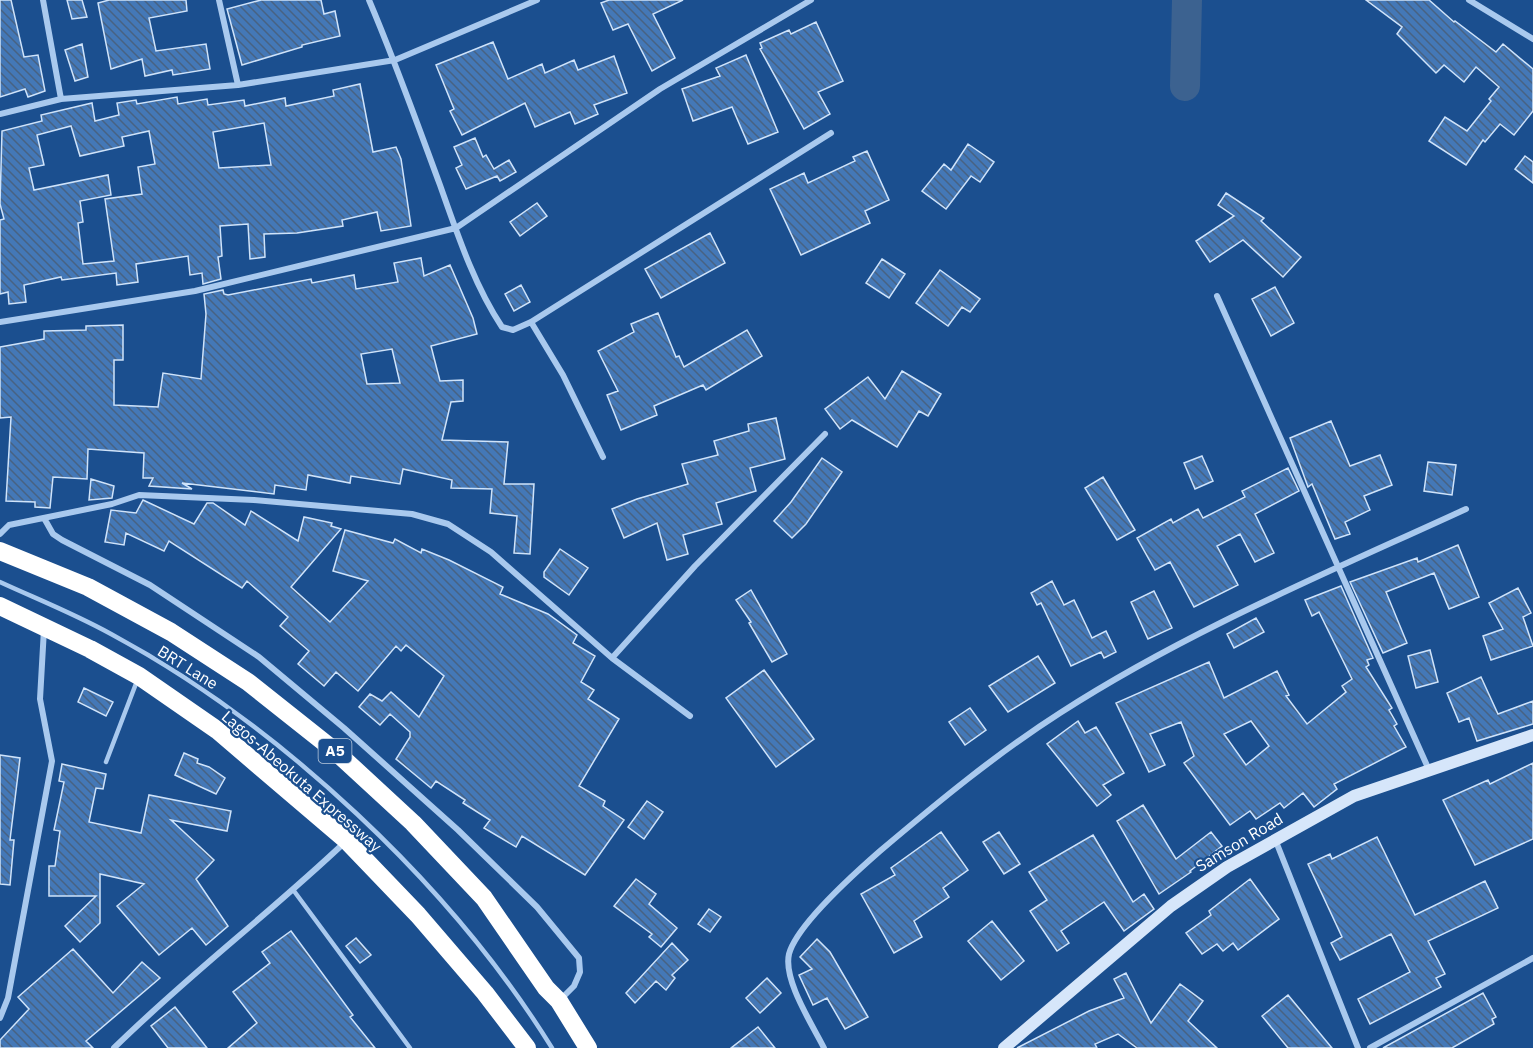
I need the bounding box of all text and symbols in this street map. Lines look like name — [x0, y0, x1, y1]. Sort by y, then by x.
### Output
street label: BRT Lane — [154, 641, 222, 694]
street label: Lagos-Abeokuta Expressway — [218, 706, 386, 856]
road number: A5 — [318, 739, 352, 763]
street label: Samson Road — [1192, 808, 1286, 876]

